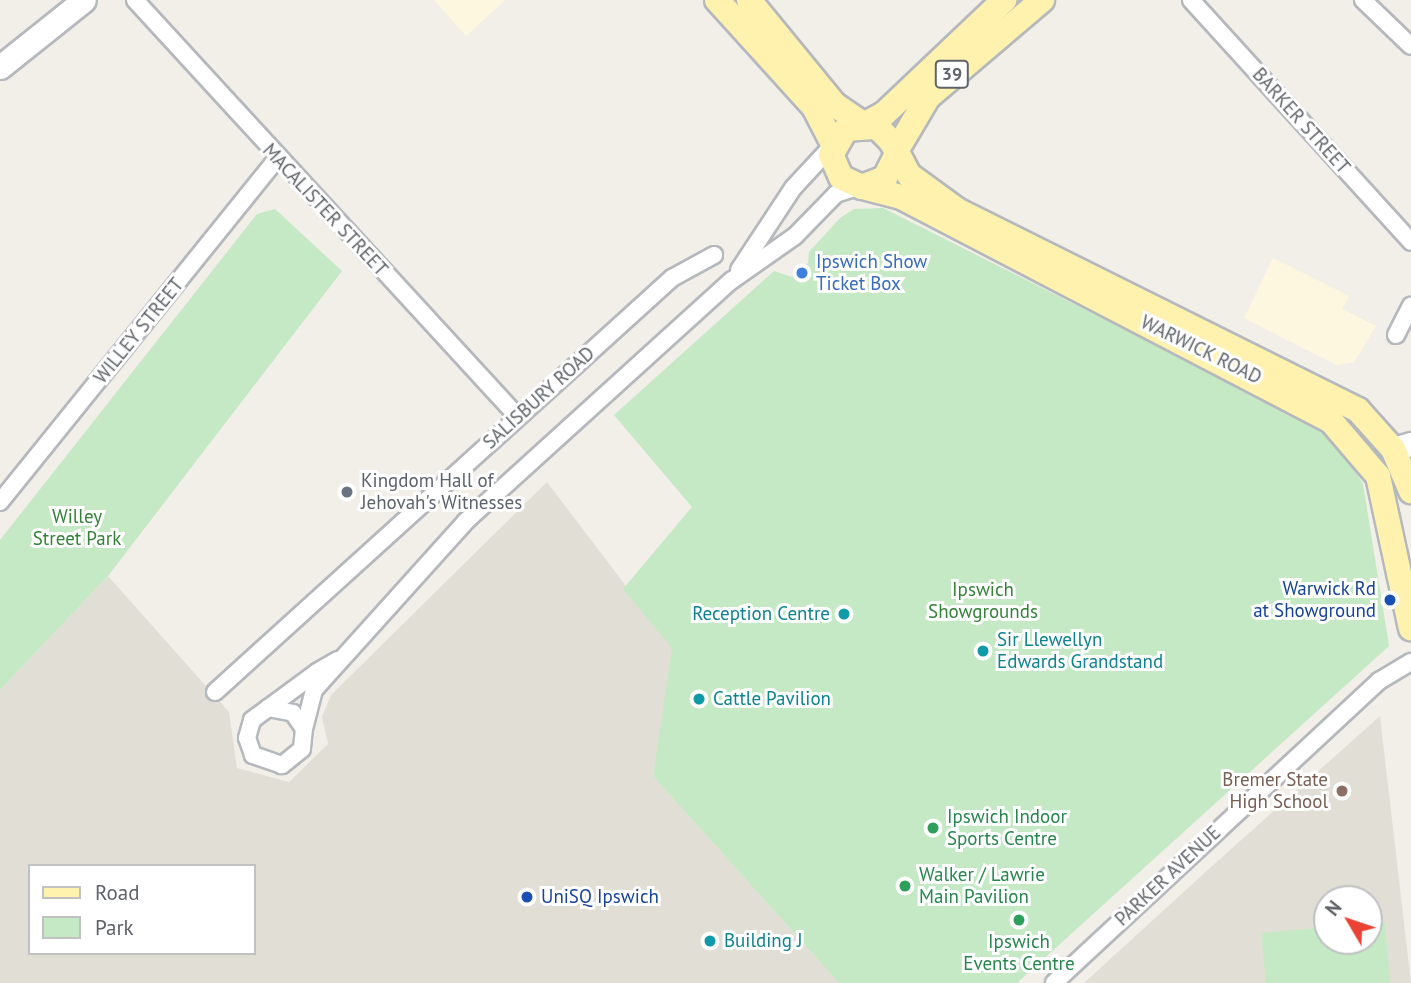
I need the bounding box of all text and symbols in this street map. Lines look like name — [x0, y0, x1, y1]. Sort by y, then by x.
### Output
road number: 39 — [934, 60, 970, 88]
street label: BARKER STREET — [1248, 63, 1354, 179]
street label: MACALISTER STREET — [258, 139, 392, 281]
place label: Ipswich Show Ticket Box — [816, 251, 927, 295]
marker: Ipswich Show Ticket Box — [794, 265, 810, 281]
street label: WILLEY STREET — [89, 273, 189, 389]
street label: WARWICK ROAD — [1137, 311, 1265, 389]
street label: SALISBURY ROAD — [478, 342, 600, 454]
place label: Kingdom Hall of Jehovah's Witnesses — [361, 470, 522, 514]
marker: Kingdom Hall of Jehovah's Witnesses — [339, 484, 355, 500]
park label: Willey Street Park — [33, 506, 121, 550]
place label: Warwick Rd at Showground — [1253, 578, 1376, 622]
park label: Ipswich Showgrounds — [928, 579, 1038, 623]
marker: Warwick Rd at Showground — [1382, 592, 1398, 608]
place label: Reception Centre — [692, 603, 830, 625]
marker: Reception Centre — [836, 606, 852, 622]
place label: Sir Llewellyn Edwards Grandstand — [997, 629, 1163, 673]
marker: Sir Llewellyn Edwards Grandstand — [975, 643, 991, 659]
place label: Cattle Pavilion — [713, 688, 831, 710]
marker: Cattle Pavilion — [691, 691, 707, 707]
place label: Bremer State High School — [1222, 769, 1328, 813]
marker: Bremer State High School — [1334, 783, 1350, 799]
place label: Ipswich Indoor Sports Centre — [947, 806, 1067, 850]
marker: Ipswich Indoor Sports Centre — [925, 820, 941, 836]
street label: PARKER AVENUE — [1110, 821, 1226, 931]
legend — [28, 864, 256, 955]
place label: Walker / Lawrie Main Pavilion — [919, 864, 1045, 908]
marker: Walker / Lawrie Main Pavilion — [897, 878, 913, 894]
text: Road — [95, 879, 139, 906]
north arrow — [1313, 885, 1383, 955]
place label: UniSQ Ipswich — [541, 886, 659, 908]
marker: UniSQ Ipswich — [519, 889, 535, 905]
text: N — [1320, 896, 1346, 920]
marker: Ipswich Events Centre — [1011, 912, 1027, 928]
text: Park — [95, 914, 134, 941]
place label: Building J — [724, 930, 802, 952]
place label: Ipswich Events Centre — [963, 931, 1075, 975]
marker: Building J — [702, 933, 718, 949]

